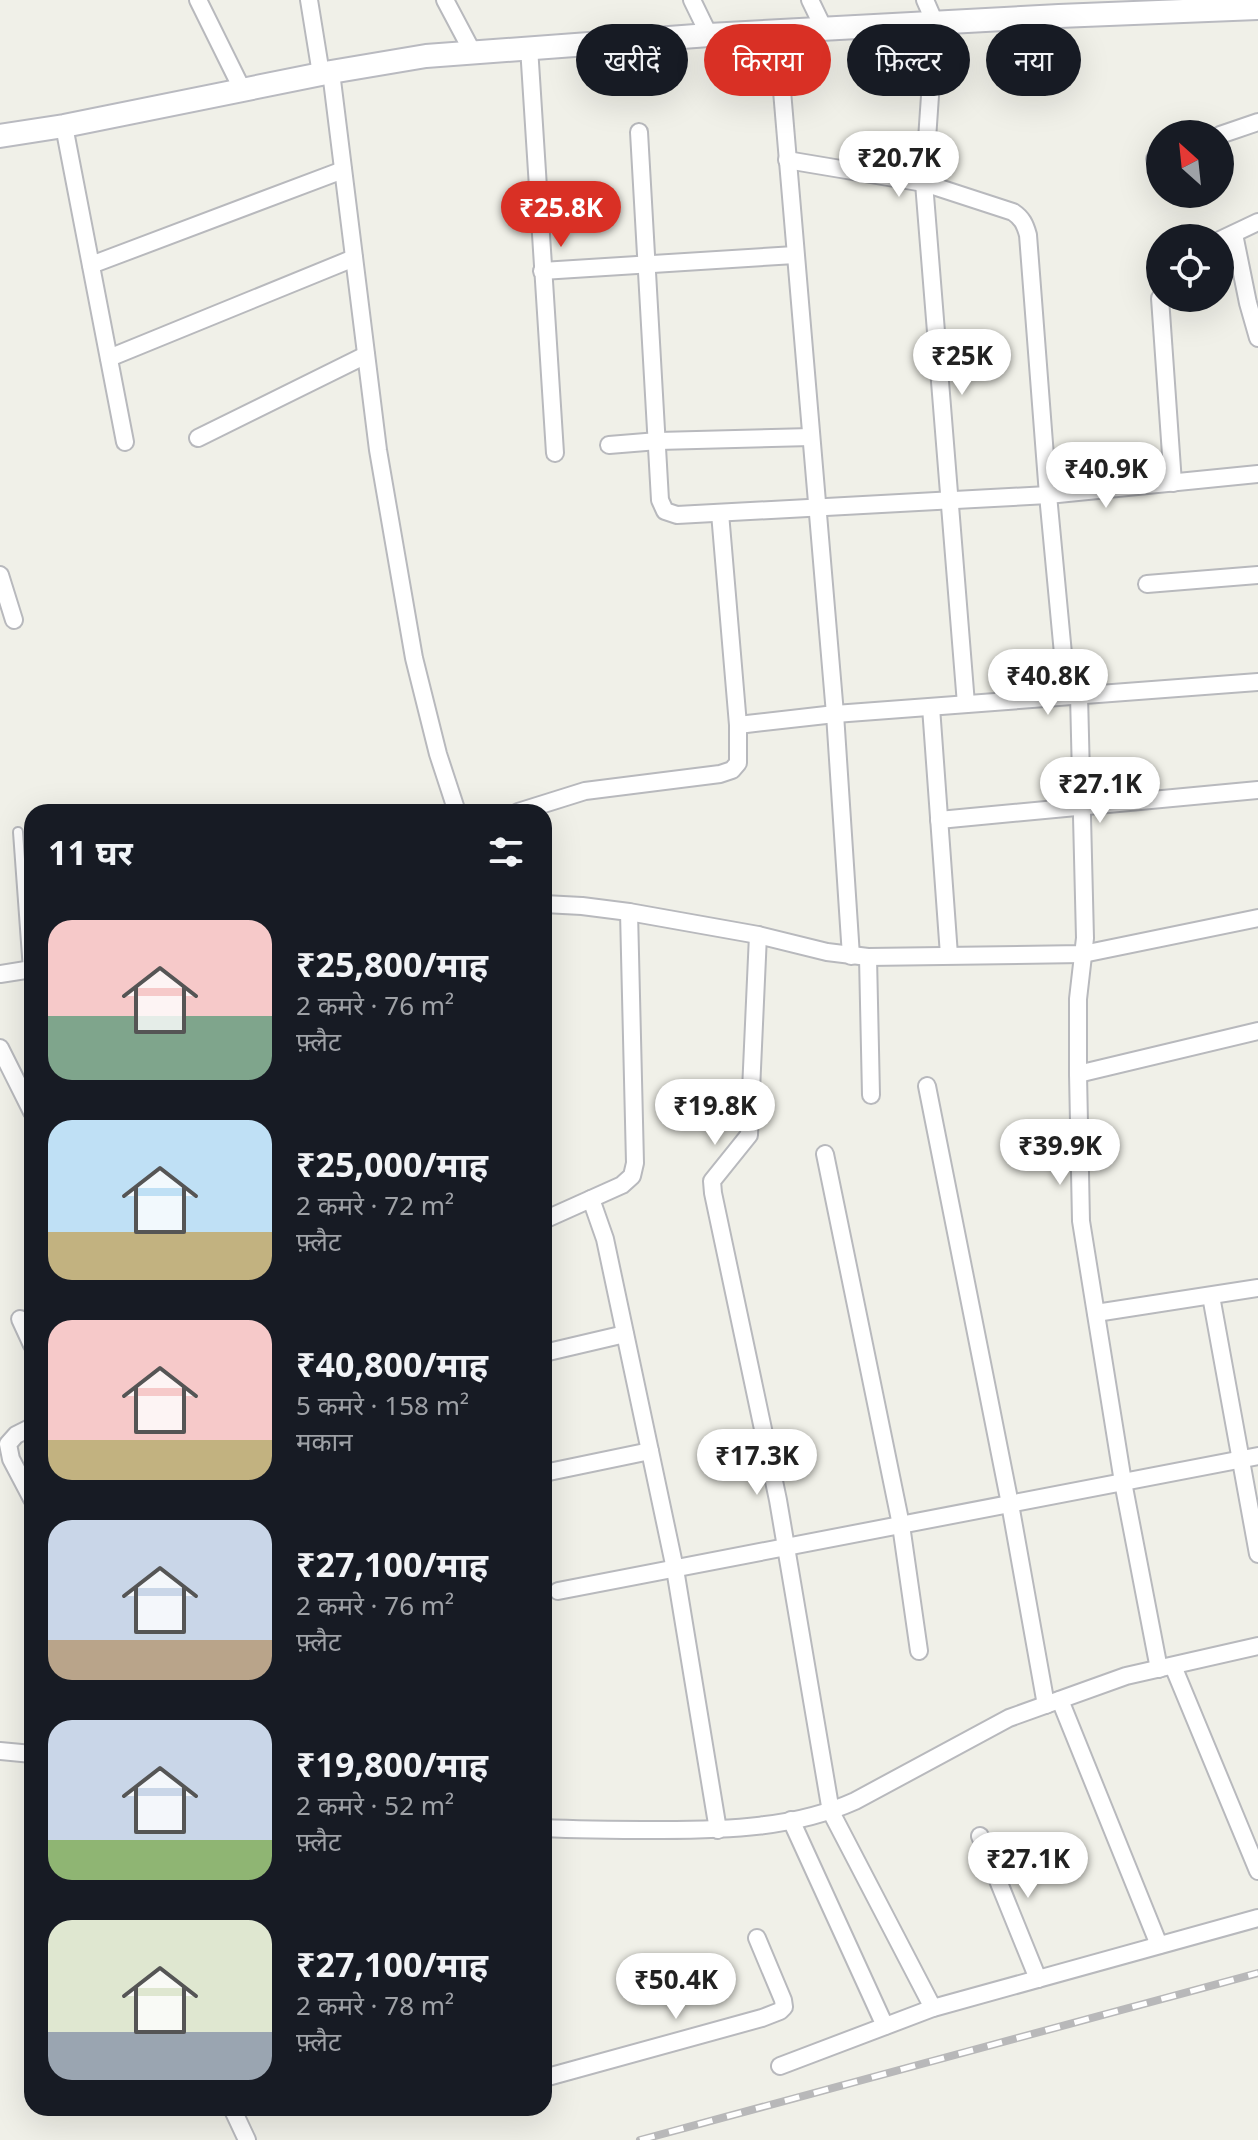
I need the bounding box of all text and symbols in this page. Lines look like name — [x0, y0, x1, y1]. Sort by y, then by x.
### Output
chip: खरीदें — [576, 24, 688, 96]
chip: किराया — [704, 24, 831, 96]
chip: फ़िल्टर — [847, 24, 970, 96]
chip: नया — [986, 24, 1081, 96]
north arrow — [1146, 120, 1234, 208]
map controls — [1146, 120, 1234, 312]
pin: ₹20.7K — [834, 131, 964, 199]
text: ₹20.7K — [857, 139, 941, 175]
pin: ₹25.8K — [496, 181, 626, 249]
text: ₹25.8K — [519, 189, 603, 225]
button: locate — [1146, 224, 1234, 312]
pin: ₹25K — [915, 329, 1009, 397]
text: ₹25K — [931, 337, 993, 373]
pin: ₹40.9K — [1041, 442, 1171, 510]
text: ₹40.9K — [1064, 450, 1148, 486]
pin: ₹40.8K — [983, 649, 1113, 717]
text: ₹40.8K — [1006, 657, 1090, 693]
pin: ₹27.1K — [1035, 757, 1165, 825]
text: ₹27.1K — [1058, 765, 1142, 801]
text: 11 घर — [48, 829, 133, 875]
icon: filters — [484, 830, 528, 874]
text: ₹25,800/माह — [296, 941, 488, 987]
icon: home — [112, 952, 208, 1048]
text: 2 कमरे · 76 m² — [296, 987, 454, 1023]
text: फ़्लैट — [296, 1023, 341, 1059]
pin: ₹19.8K — [650, 1079, 780, 1147]
text: ₹19.8K — [673, 1087, 757, 1123]
pin: ₹39.9K — [995, 1119, 1125, 1187]
text: ₹39.9K — [1018, 1127, 1102, 1163]
text: ₹25,000/माह — [296, 1141, 488, 1187]
icon: home — [112, 1152, 208, 1248]
text: 2 कमरे · 72 m² — [296, 1187, 454, 1223]
text: फ़्लैट — [296, 1223, 341, 1259]
text: ₹40,800/माह — [296, 1341, 488, 1387]
icon: home — [112, 1352, 208, 1448]
text: 5 कमरे · 158 m² — [296, 1387, 469, 1423]
text: मकान — [296, 1423, 353, 1459]
pin: ₹17.3K — [692, 1429, 822, 1497]
text: ₹17.3K — [715, 1437, 799, 1473]
text: ₹27,100/माह — [296, 1541, 488, 1587]
icon: home — [112, 1552, 208, 1648]
text: 2 कमरे · 76 m² — [296, 1587, 454, 1623]
text: फ़्लैट — [296, 1623, 341, 1659]
text: ₹19,800/माह — [296, 1741, 488, 1787]
icon: home — [112, 1752, 208, 1848]
text: 2 कमरे · 52 m² — [296, 1787, 454, 1823]
text: फ़्लैट — [296, 1823, 341, 1859]
pin: ₹27.1K — [963, 1832, 1093, 1900]
text: ₹27.1K — [986, 1840, 1070, 1876]
text: ₹27,100/माह — [296, 1941, 488, 1987]
icon: home — [112, 1952, 208, 2048]
pin: ₹50.4K — [611, 1953, 741, 2021]
text: ₹50.4K — [634, 1961, 718, 1997]
text: 2 कमरे · 78 m² — [296, 1987, 454, 2023]
text: फ़्लैट — [296, 2023, 341, 2059]

